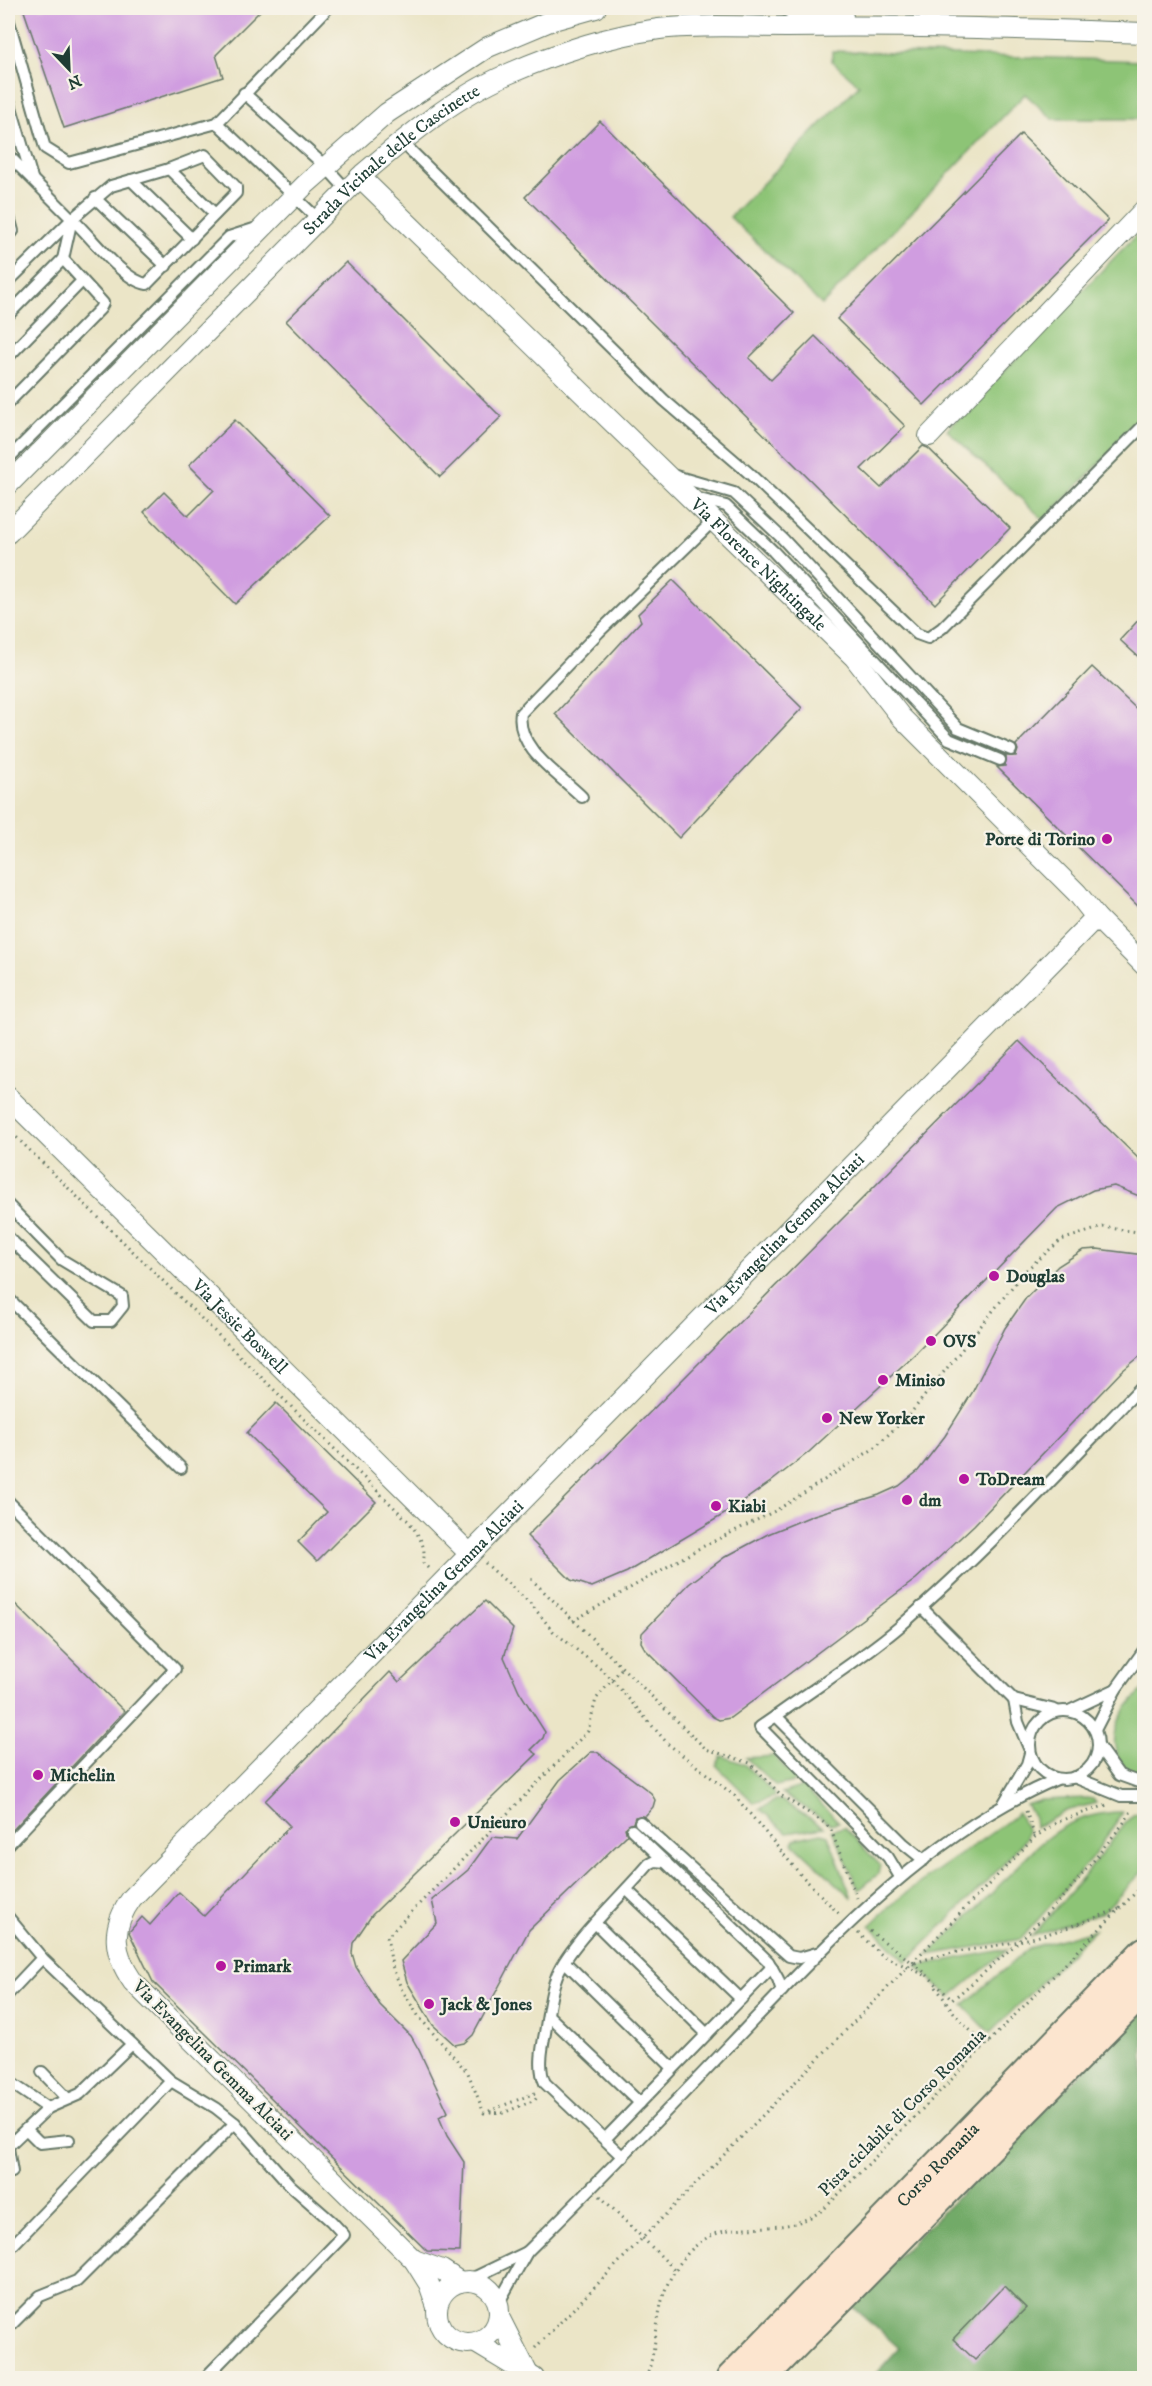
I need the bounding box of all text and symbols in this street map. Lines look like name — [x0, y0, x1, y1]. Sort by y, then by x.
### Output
north arrow — [39, 39, 99, 99]
text: N — [65, 70, 84, 94]
street label: Strada Vicinale delle Cascinette — [299, 80, 484, 240]
street label: Via Florence Nightingale — [685, 493, 831, 636]
place label: Porte di Torino — [985, 829, 1095, 851]
marker: Porte di Torino — [1100, 832, 1114, 846]
street label: Via Evangelina Gemma Alciati — [700, 1149, 869, 1321]
place label: Douglas — [1006, 1266, 1065, 1288]
marker: Douglas — [987, 1269, 1001, 1283]
street label: Via Jessie Boswell — [186, 1274, 292, 1379]
place label: OVS — [943, 1331, 976, 1353]
marker: OVS — [924, 1334, 938, 1348]
place label: Miniso — [895, 1370, 945, 1392]
marker: Miniso — [876, 1373, 890, 1387]
place label: New Yorker — [839, 1408, 925, 1430]
marker: New Yorker — [820, 1411, 834, 1425]
place label: ToDream — [975, 1469, 1046, 1491]
marker: ToDream — [957, 1472, 971, 1486]
place label: dm — [919, 1490, 942, 1512]
marker: dm — [900, 1493, 914, 1507]
street label: Via Evangelina Gemma Alciati — [360, 1496, 529, 1667]
place label: Kiabi — [728, 1496, 766, 1518]
marker: Kiabi — [709, 1499, 723, 1513]
place label: Michelin — [50, 1765, 116, 1787]
marker: Michelin — [31, 1768, 45, 1782]
place label: Unieuro — [467, 1812, 526, 1834]
marker: Unieuro — [448, 1815, 462, 1829]
place label: Primark — [233, 1956, 293, 1978]
marker: Primark — [214, 1959, 228, 1973]
street label: Via Evangelina Gemma Alciati — [127, 1975, 297, 2145]
place label: Jack & Jones — [439, 1994, 532, 2016]
marker: Jack & Jones — [422, 1997, 436, 2011]
street label: Pista ciclabile di Corso Romania — [814, 2024, 990, 2200]
street label: Corso Romania — [891, 2118, 983, 2212]

